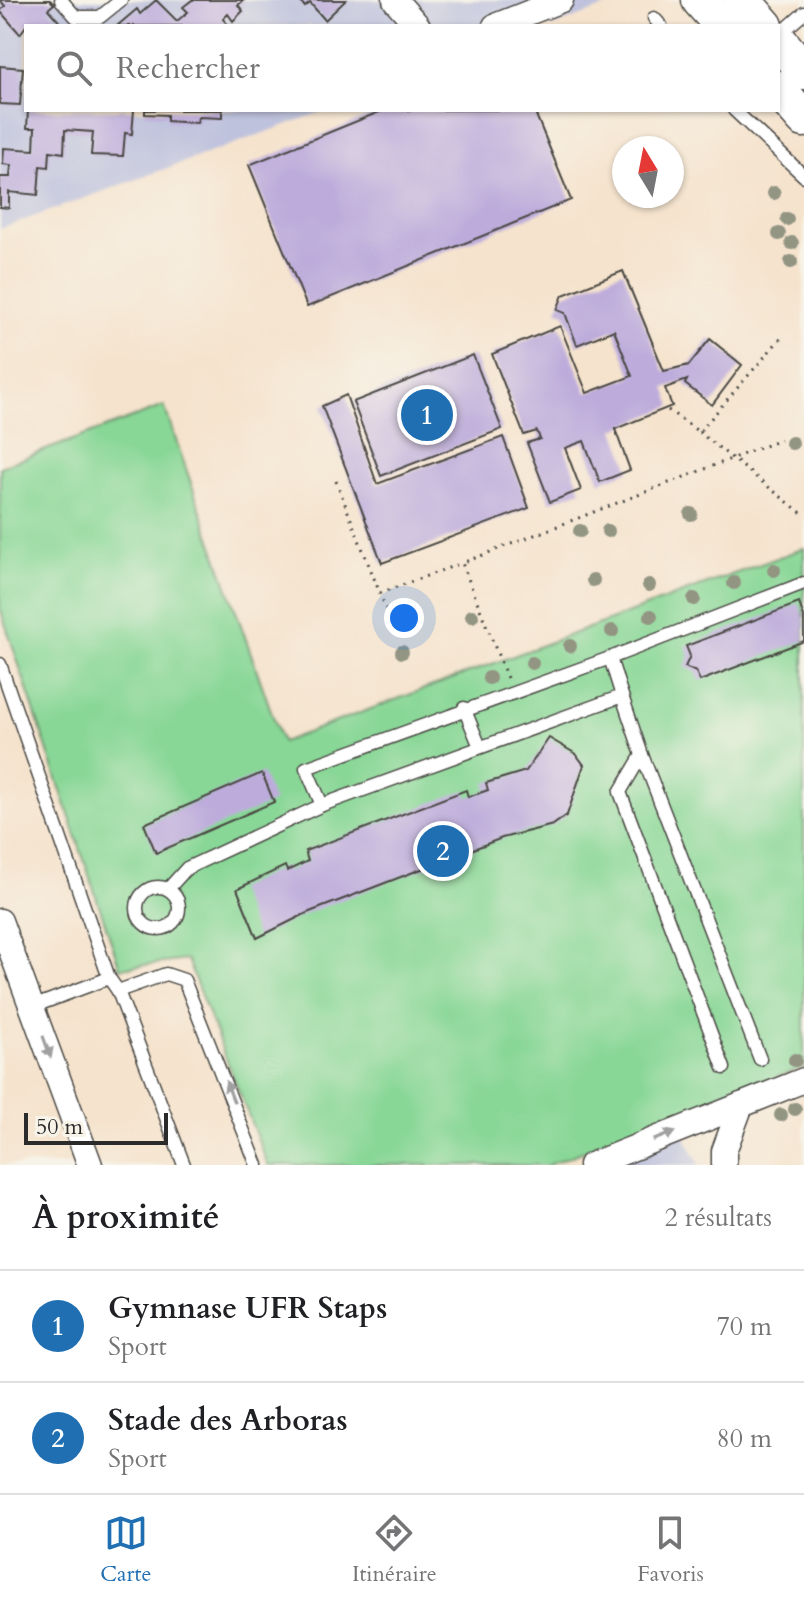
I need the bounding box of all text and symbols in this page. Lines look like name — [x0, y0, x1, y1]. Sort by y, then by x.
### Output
search box — [24, 24, 780, 112]
icon: search — [52, 46, 96, 90]
text: Rechercher — [116, 48, 260, 89]
north arrow — [612, 136, 684, 208]
pin: 1 — [401, 385, 453, 445]
your location — [384, 598, 424, 638]
pin: 2 — [417, 821, 469, 881]
one-way arrow — [41, 1035, 53, 1059]
one-way arrow — [223, 1080, 236, 1104]
scale bar — [24, 1109, 168, 1145]
text: 50 m — [36, 1112, 83, 1142]
one-way arrow — [652, 1129, 676, 1142]
text: À proximité — [32, 1194, 219, 1240]
text: 2 résultats — [664, 1200, 772, 1235]
text: Gymnase UFR Staps — [108, 1288, 387, 1329]
text: 1 — [51, 1309, 65, 1344]
text: 70 m — [716, 1309, 772, 1344]
text: Sport — [108, 1329, 167, 1364]
text: Stade des Arboras — [108, 1400, 348, 1441]
text: 2 — [51, 1421, 65, 1456]
text: 80 m — [716, 1421, 772, 1456]
text: Sport — [108, 1441, 167, 1476]
tab: Carte — [100, 1511, 151, 1589]
tab: Itinéraire — [352, 1511, 437, 1589]
tab: Favoris — [637, 1511, 704, 1589]

